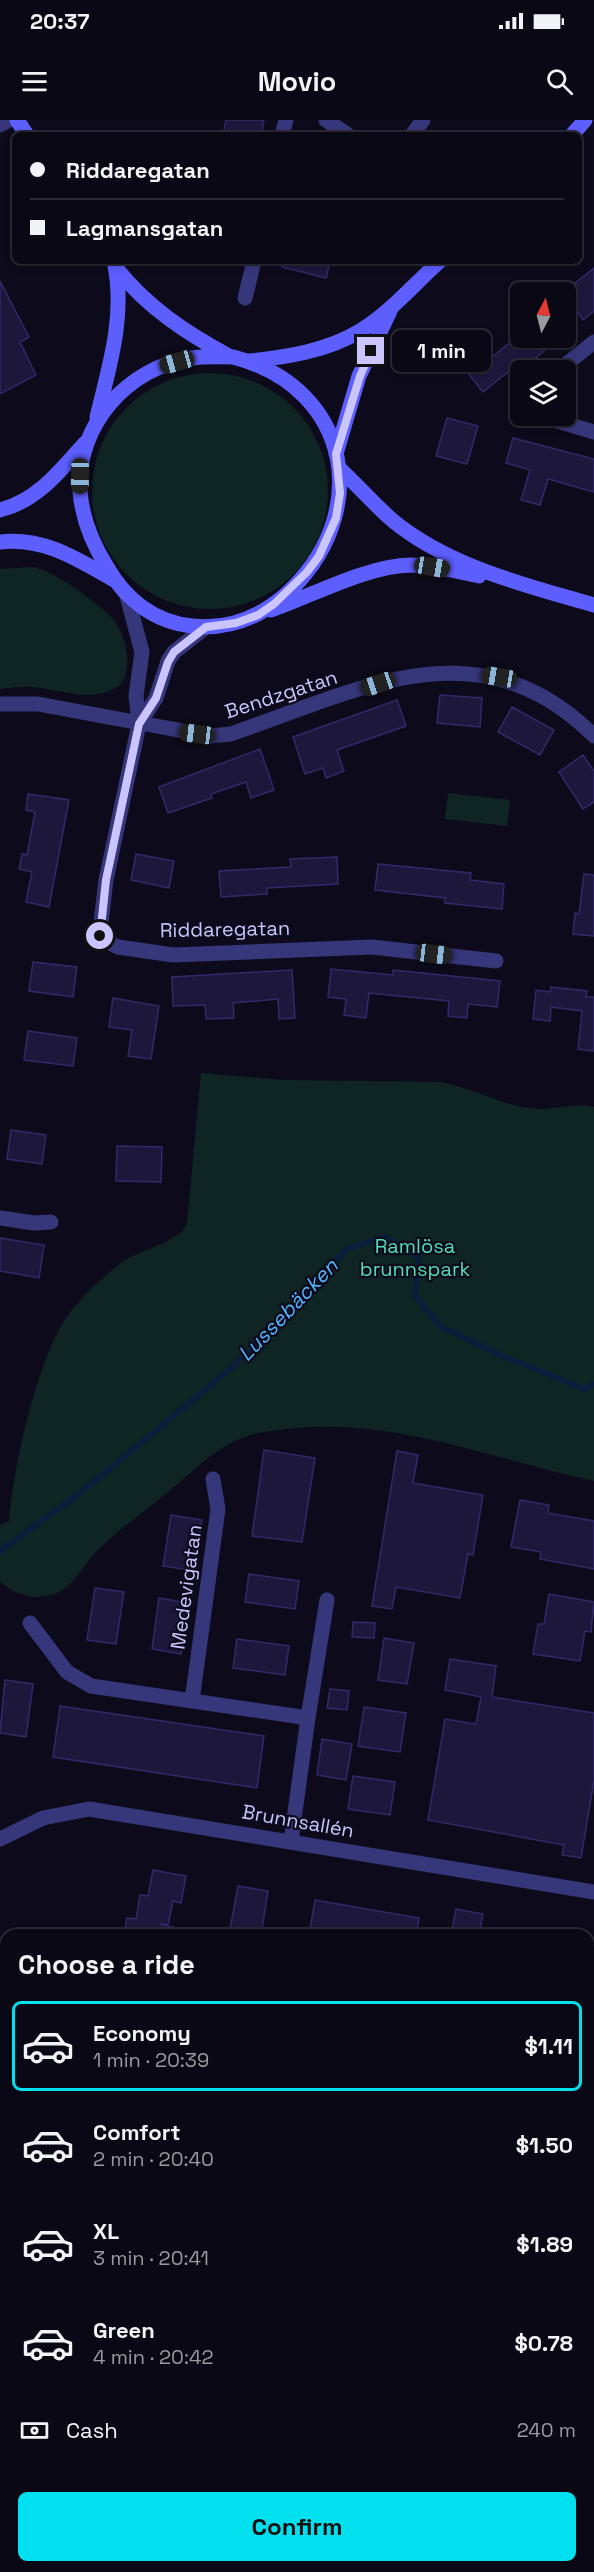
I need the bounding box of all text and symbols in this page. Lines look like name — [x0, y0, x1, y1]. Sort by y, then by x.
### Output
text: 20:37 — [30, 7, 89, 35]
text: Movio — [258, 64, 336, 99]
icon: menu — [18, 65, 51, 98]
icon: search — [543, 65, 576, 98]
text: Riddaregatan — [66, 156, 210, 184]
text: Lagmansgatan — [66, 214, 223, 242]
north arrow — [510, 282, 576, 348]
map controls — [510, 282, 576, 426]
callout: 1 min — [392, 330, 491, 372]
route end — [357, 337, 384, 364]
text: 1 min — [417, 338, 466, 364]
car — [157, 348, 197, 376]
button: layers — [510, 360, 576, 426]
car — [71, 458, 89, 494]
car — [413, 555, 451, 579]
street label: Bendzgatan — [221, 664, 341, 724]
car — [480, 665, 518, 689]
car — [358, 670, 398, 698]
car — [178, 723, 216, 745]
street label: Riddaregatan — [160, 915, 290, 943]
route start — [86, 922, 113, 949]
car — [415, 943, 453, 965]
park label: Ramlösa brunnspark — [360, 1233, 470, 1282]
water label: Lussebäcken — [232, 1252, 344, 1367]
street label: Medevigatan — [164, 1523, 208, 1651]
street label: Brunnsallén — [240, 1798, 356, 1844]
text: Choose a ride — [18, 1947, 195, 1982]
icon: car — [21, 2019, 75, 2073]
text: Economy — [93, 2019, 191, 2047]
text: $1.11 — [524, 2032, 573, 2060]
text: 1 min · 20:39 — [93, 2047, 209, 2073]
icon: car — [21, 2118, 75, 2172]
text: Comfort — [93, 2118, 181, 2146]
text: $1.50 — [516, 2131, 573, 2159]
text: 2 min · 20:40 — [93, 2146, 214, 2172]
icon: car — [21, 2217, 75, 2271]
text: XL — [93, 2217, 119, 2245]
text: $1.89 — [516, 2230, 573, 2258]
text: 3 min · 20:41 — [93, 2245, 209, 2271]
icon: car — [21, 2316, 75, 2370]
text: Green — [93, 2316, 155, 2344]
text: $0.78 — [514, 2329, 573, 2357]
text: 4 min · 20:42 — [93, 2344, 214, 2370]
icon: cash — [18, 2414, 51, 2447]
text: Cash — [66, 2416, 118, 2444]
text: 240 m — [517, 2417, 576, 2443]
button: Confirm — [18, 2492, 576, 2561]

